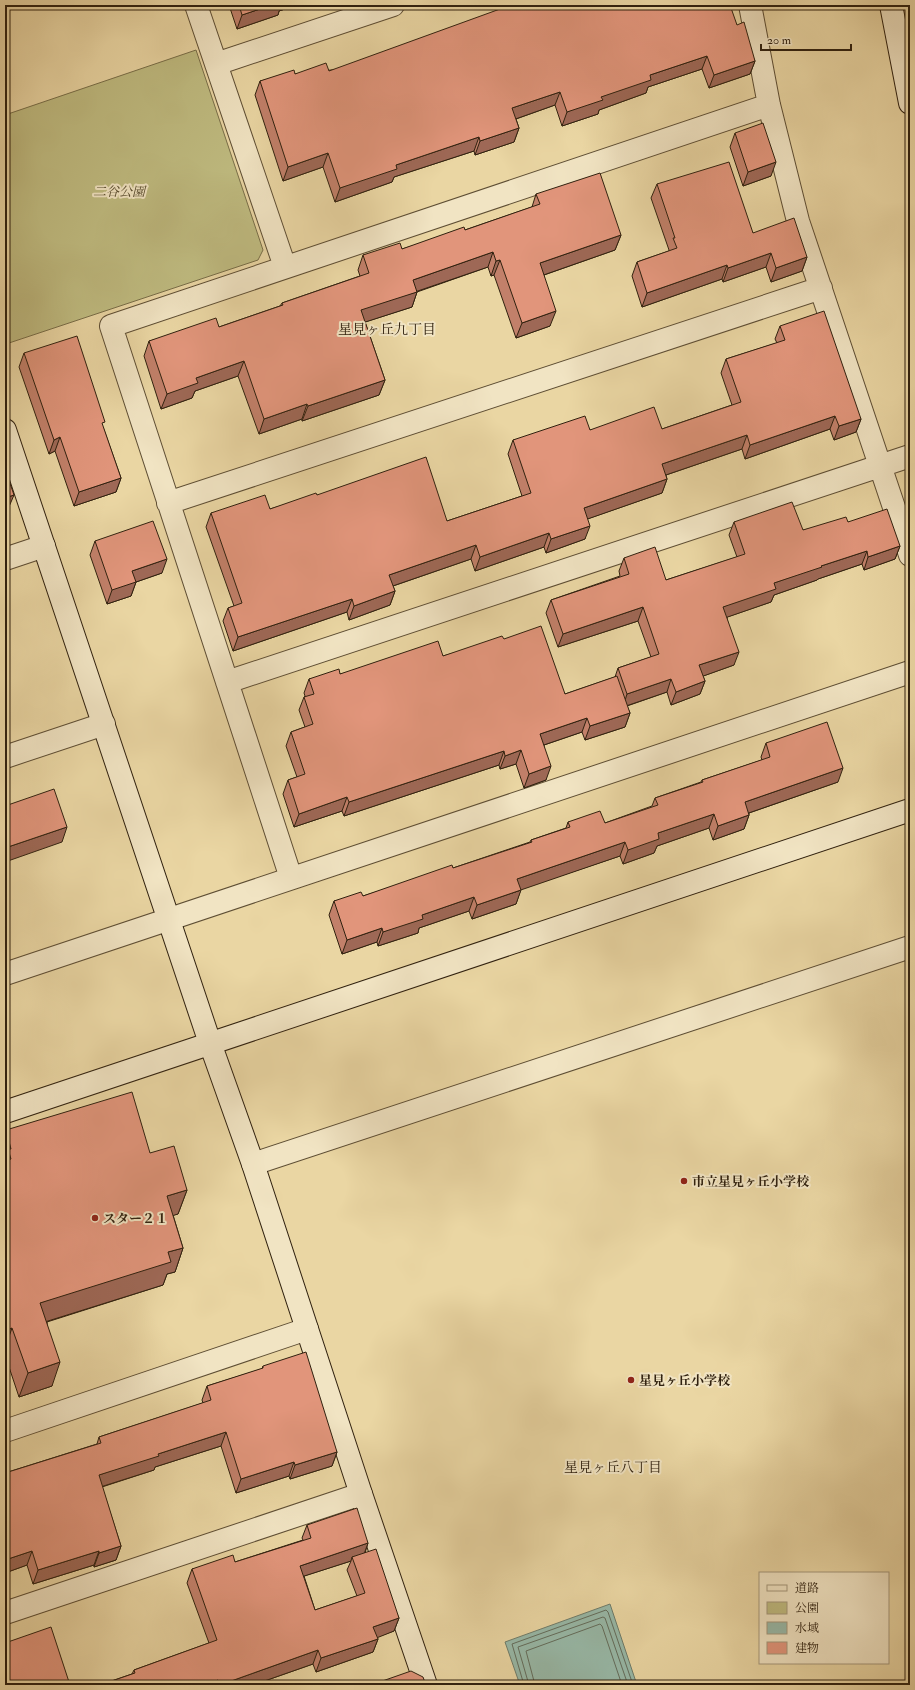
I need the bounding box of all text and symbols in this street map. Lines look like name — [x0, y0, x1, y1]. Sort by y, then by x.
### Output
scale bar — [761, 26, 851, 52]
text: 20 m — [767, 33, 792, 48]
park label: 二谷公園 — [93, 184, 147, 200]
district label: 星見ヶ丘九丁目 — [338, 321, 436, 338]
place label: 市立星見ヶ丘小学校 — [692, 1174, 810, 1190]
marker: 市立星見ヶ丘小学校 — [679, 1176, 689, 1186]
place label: スター２１ — [103, 1211, 168, 1227]
marker: スター２１ — [90, 1213, 100, 1223]
place label: 星見ヶ丘小学校 — [639, 1373, 731, 1389]
marker: 星見ヶ丘小学校 — [626, 1375, 636, 1385]
district label: 星見ヶ丘八丁目 — [564, 1459, 662, 1476]
legend — [759, 1572, 889, 1664]
text: 道路 — [795, 1581, 819, 1596]
text: 公園 — [795, 1601, 819, 1616]
text: 水域 — [795, 1621, 819, 1636]
text: 建物 — [795, 1641, 819, 1656]

